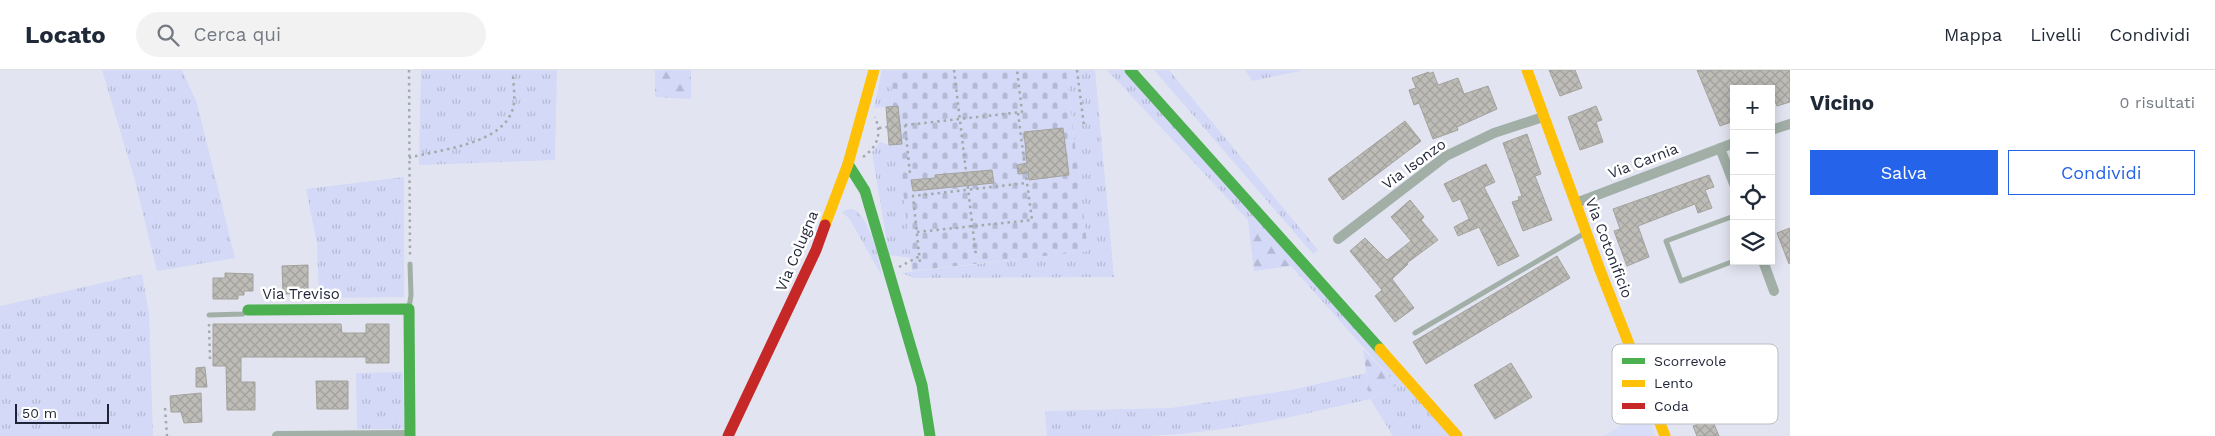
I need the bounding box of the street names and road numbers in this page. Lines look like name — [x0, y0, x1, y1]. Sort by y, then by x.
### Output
street label: Via Isonzo — [1379, 135, 1449, 193]
street label: Via Carnia — [1605, 139, 1681, 183]
street label: Via Cotonificio — [1582, 195, 1636, 301]
street label: Via Colugna — [772, 208, 822, 294]
street label: Via Treviso — [262, 285, 340, 303]

